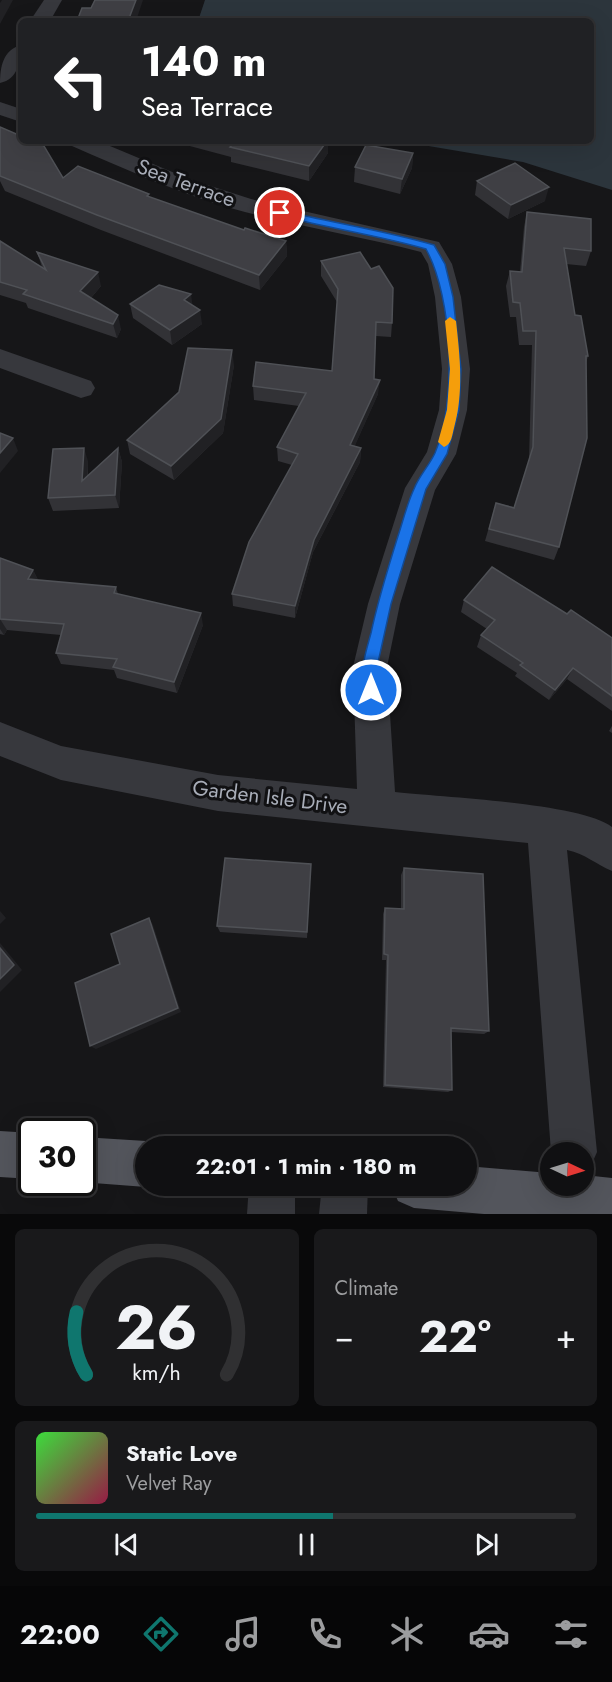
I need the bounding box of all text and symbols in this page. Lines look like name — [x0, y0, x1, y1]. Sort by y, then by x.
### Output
text: 140 m — [141, 31, 267, 92]
icon: left — [42, 42, 120, 120]
text: Sea Terrace — [141, 87, 273, 126]
street label: Sea Terrace — [133, 151, 239, 215]
pin — [254, 187, 305, 238]
icon: arrive — [263, 196, 296, 229]
position arrow — [339, 658, 403, 722]
street label: Garden Isle Drive — [191, 773, 349, 821]
speed limit sign: 30 — [18, 1118, 96, 1196]
north arrow — [540, 1142, 594, 1196]
map controls — [540, 1142, 594, 1196]
text: 22:01 · 1 min · 180 m — [195, 1150, 417, 1182]
text: Climate — [335, 1274, 398, 1303]
text: 26 — [115, 1282, 198, 1372]
text: 22° — [419, 1304, 491, 1369]
text: − — [335, 1313, 354, 1360]
text: + — [556, 1313, 576, 1360]
text: km/h — [133, 1357, 181, 1388]
text: Static Love — [126, 1437, 237, 1469]
text: Velvet Ray — [126, 1469, 212, 1498]
icon: previous — [110, 1528, 143, 1561]
icon: pause — [290, 1528, 323, 1561]
icon: next — [470, 1528, 503, 1561]
icon: directions — [140, 1613, 182, 1655]
icon: music — [222, 1613, 264, 1655]
icon: phone — [304, 1613, 346, 1655]
icon: climate — [386, 1613, 428, 1655]
icon: car — [468, 1613, 510, 1655]
icon: filters — [550, 1613, 592, 1655]
text: 22:00 — [20, 1615, 100, 1654]

